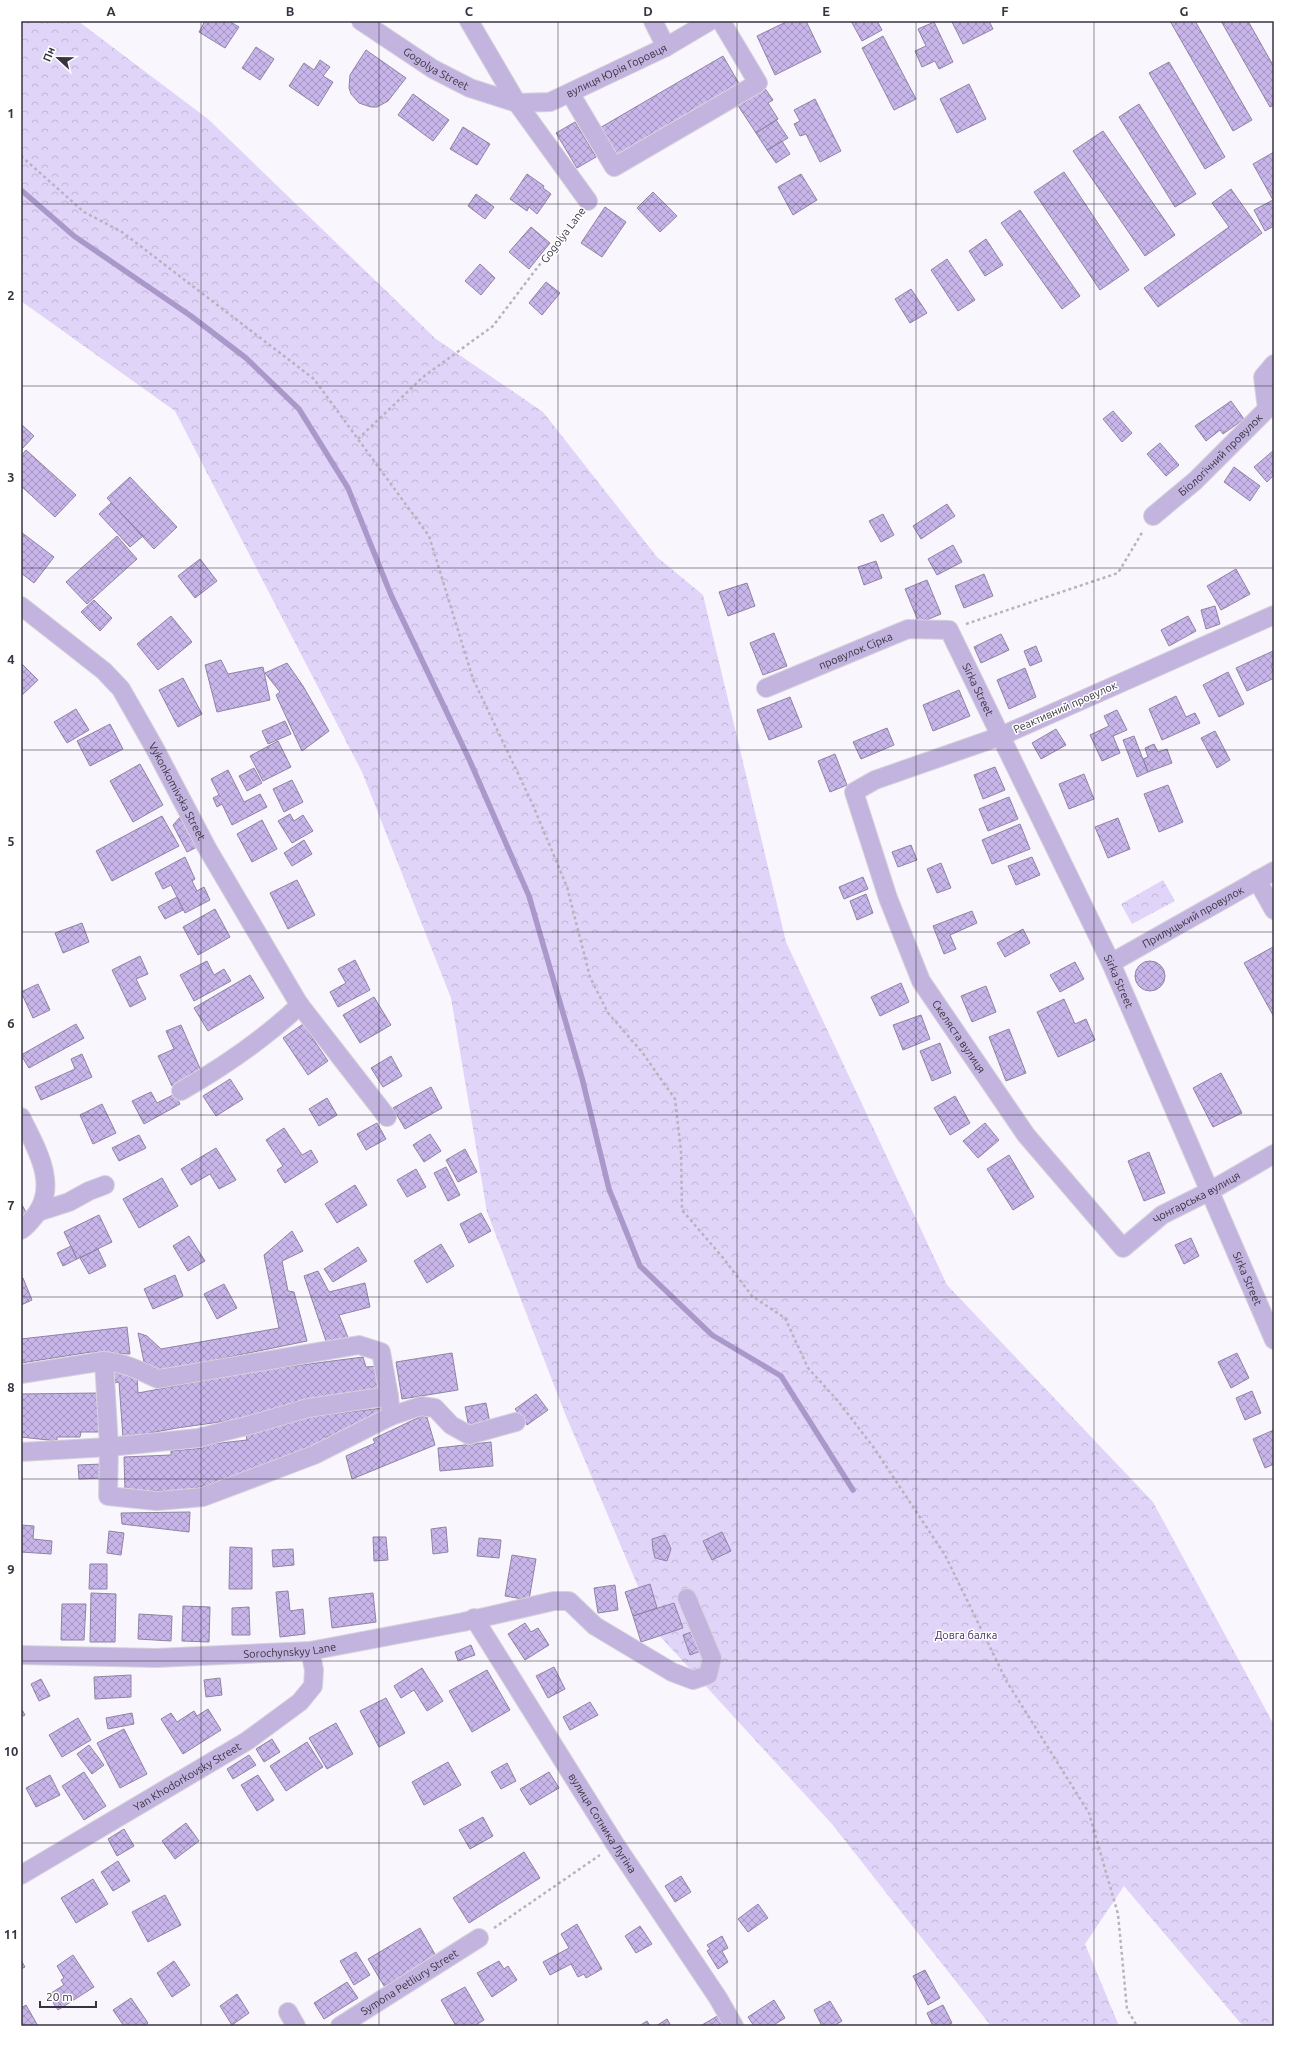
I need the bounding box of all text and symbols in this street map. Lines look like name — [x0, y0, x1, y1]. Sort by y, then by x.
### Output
text: A — [106, 4, 116, 18]
text: B — [286, 4, 295, 18]
text: C — [465, 4, 474, 18]
text: D — [643, 4, 653, 18]
text: E — [822, 4, 830, 18]
text: F — [1001, 4, 1009, 18]
text: G — [1180, 4, 1189, 18]
north arrow — [38, 38, 78, 78]
street label: вулиця Юрія Горовця — [564, 42, 669, 99]
text: Пн — [40, 45, 57, 63]
street label: Gogolya Street — [401, 45, 471, 93]
text: 1 — [7, 106, 15, 120]
street label: Gogolya Lane — [538, 205, 588, 265]
text: 2 — [7, 288, 15, 302]
street label: Біологічний провулок — [1176, 411, 1265, 498]
text: 3 — [7, 470, 15, 484]
street label: провулок Сірка — [817, 630, 894, 671]
text: 4 — [7, 652, 15, 666]
street label: Sirka Street — [960, 661, 996, 718]
street label: Реактивний провулок — [1011, 679, 1119, 735]
street label: Vykonkomivska Street — [147, 740, 208, 843]
text: 5 — [7, 834, 15, 848]
street label: Прилуцький провулок — [1140, 883, 1246, 950]
street label: Sirka Street — [1102, 953, 1136, 1010]
street label: Скеляста вулиця — [930, 998, 988, 1075]
text: 6 — [7, 1016, 15, 1030]
street label: Чонгарська вулиця — [1151, 1169, 1242, 1226]
text: 7 — [7, 1198, 15, 1212]
street label: Sirka Street — [1231, 1250, 1265, 1308]
text: 8 — [7, 1380, 15, 1394]
text: 9 — [7, 1562, 15, 1576]
park label: Довга балка — [935, 1629, 997, 1641]
street label: Sorochynskyy Lane — [243, 1640, 337, 1660]
street label: Yan Khodorkovsky Street — [131, 1740, 244, 1813]
text: 10 — [4, 1744, 18, 1758]
street label: вулиця Сотника Лугіна — [566, 1771, 639, 1875]
text: 11 — [4, 1927, 18, 1941]
street label: Symona Petliury Street — [358, 1946, 461, 2017]
scale bar — [40, 1983, 96, 2009]
text: 20 m — [46, 1990, 73, 2003]

